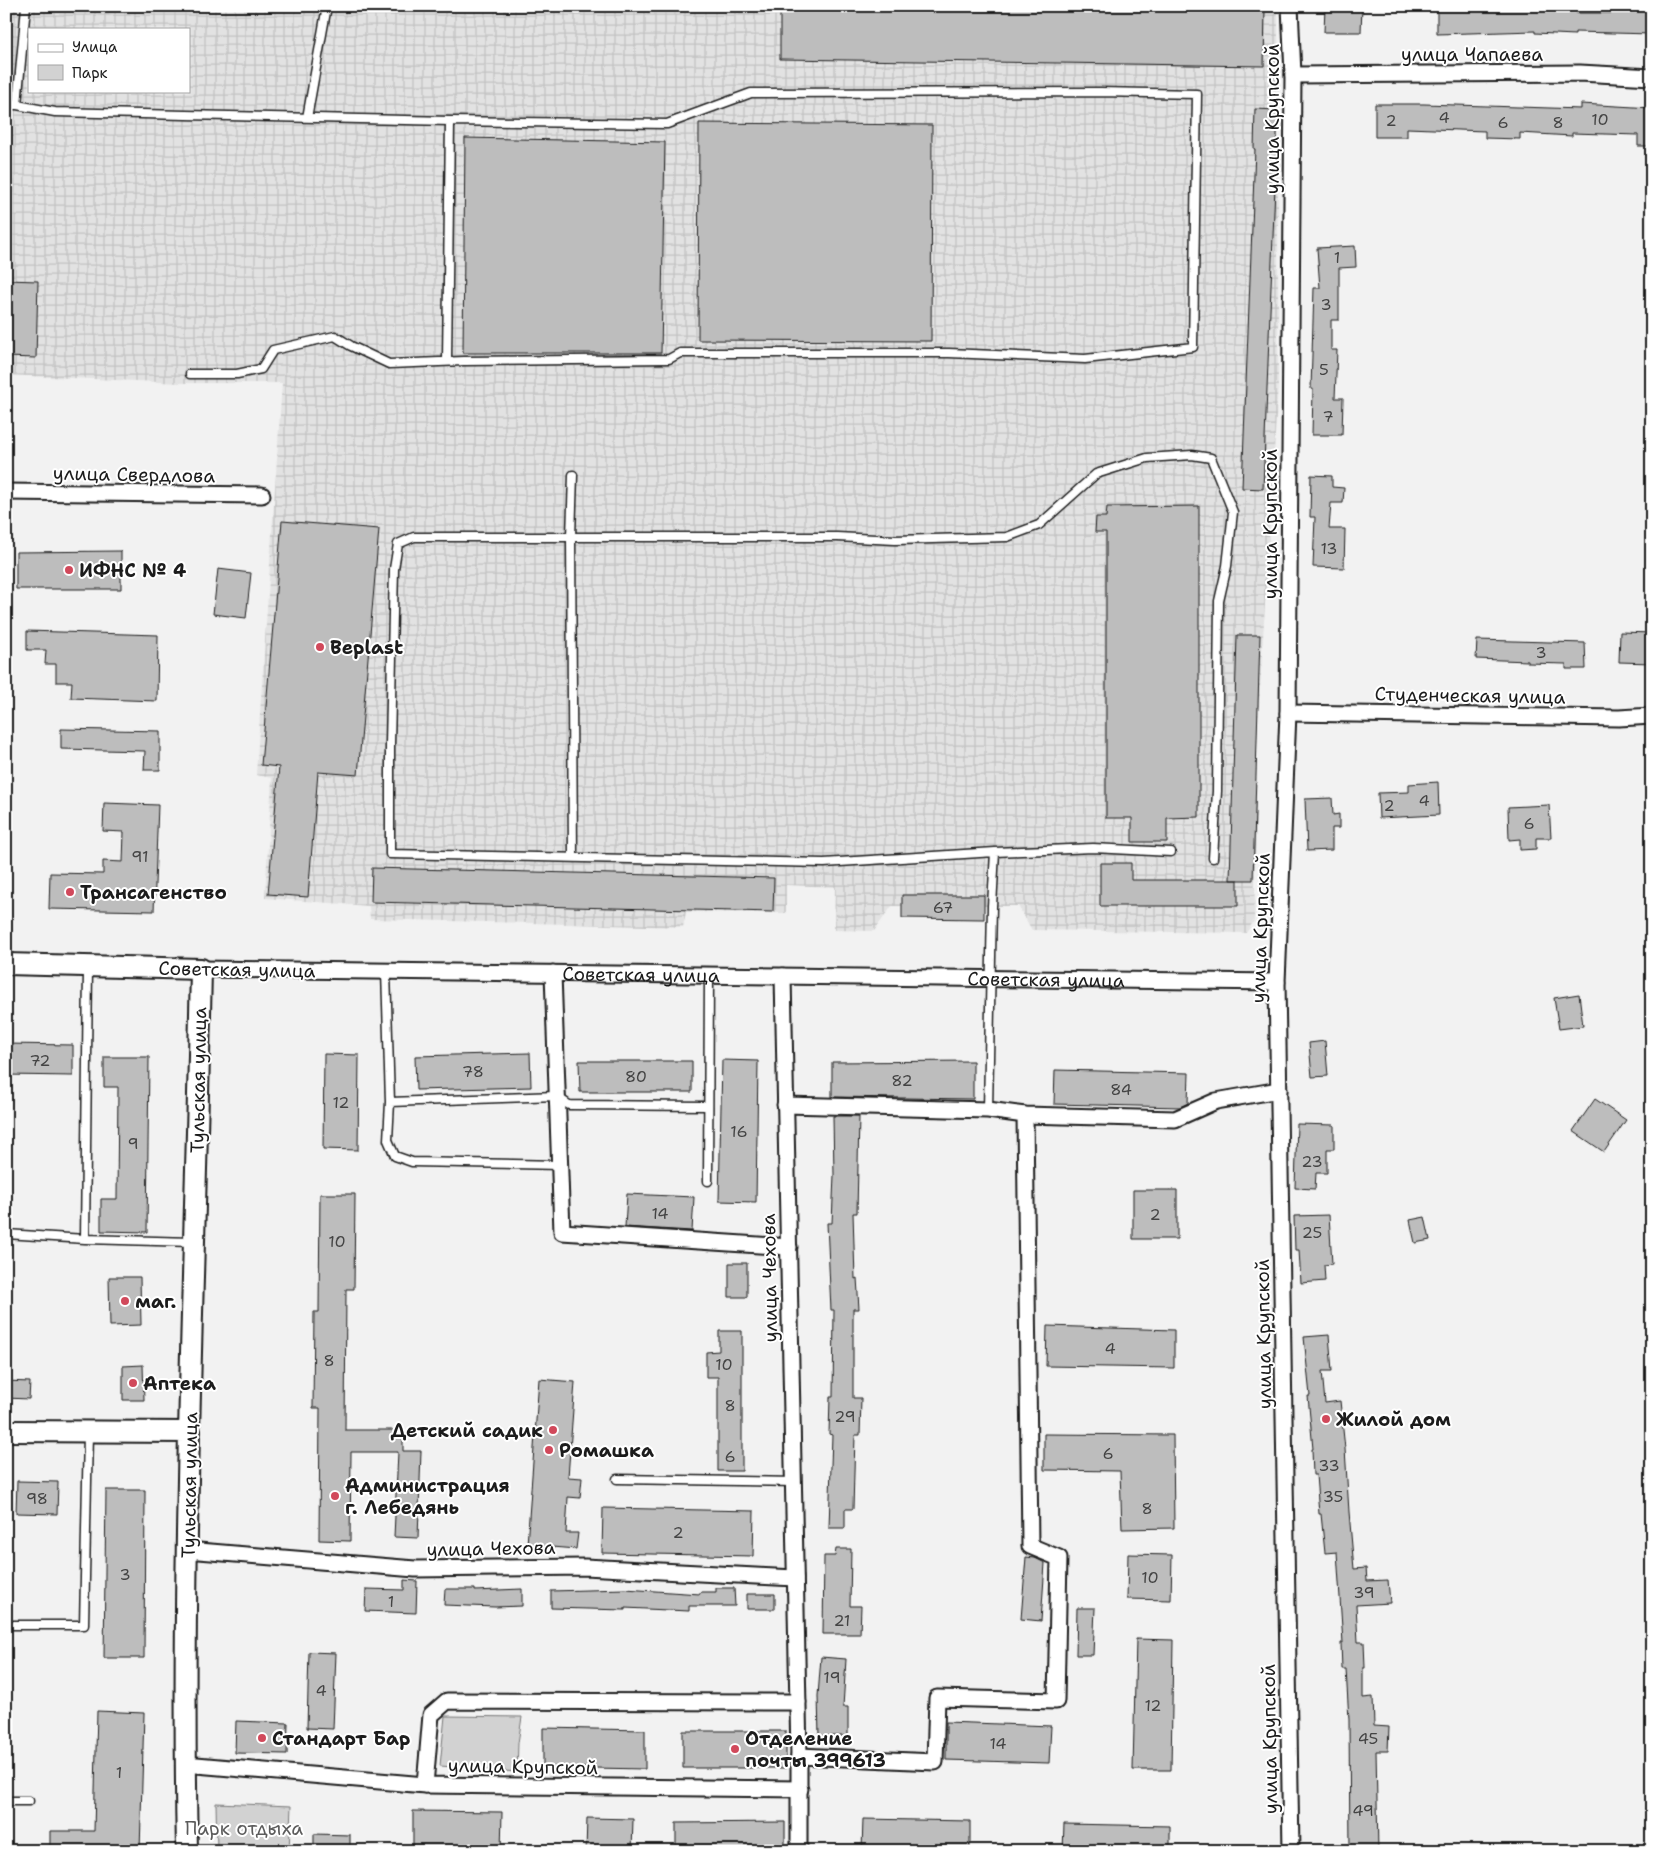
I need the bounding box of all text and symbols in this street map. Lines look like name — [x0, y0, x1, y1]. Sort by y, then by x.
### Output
legend — [28, 28, 190, 92]
text: Улица — [72, 37, 118, 57]
street label: улица Чапаева — [1401, 42, 1543, 67]
street label: улица Крупской — [1260, 44, 1285, 194]
text: Парк — [72, 63, 108, 83]
house number: 4 — [1438, 107, 1450, 128]
house number: 10 — [1591, 109, 1609, 130]
house number: 2 — [1385, 110, 1397, 131]
house number: 6 — [1497, 112, 1509, 133]
house number: 8 — [1552, 112, 1564, 133]
house number: 1 — [1334, 247, 1340, 268]
house number: 3 — [1320, 294, 1332, 315]
house number: 5 — [1319, 359, 1329, 380]
house number: 7 — [1322, 406, 1334, 427]
street label: улица Крупской — [1258, 449, 1283, 599]
street label: улица Свердлова — [53, 461, 215, 488]
house number: 13 — [1320, 538, 1338, 559]
place label: ИФНС № 4 — [79, 558, 187, 583]
marker: ИФНС № 4 — [63, 564, 75, 576]
place label: Beplast — [330, 635, 403, 660]
marker: Beplast — [314, 641, 326, 653]
house number: 3 — [1535, 642, 1547, 663]
street label: Студенческая улица — [1374, 681, 1566, 710]
house number: 4 — [1418, 790, 1430, 811]
house number: 2 — [1383, 795, 1395, 816]
house number: 6 — [1523, 813, 1535, 834]
house number: 91 — [131, 846, 149, 867]
street label: улица Крупской — [1245, 852, 1276, 1004]
place label: Трансагенство — [80, 880, 227, 905]
marker: Трансагенство — [64, 886, 76, 898]
house number: 67 — [933, 897, 953, 918]
street label: Советская улица — [158, 956, 316, 983]
street label: Советская улица — [562, 961, 720, 988]
street label: Советская улица — [967, 966, 1125, 993]
street label: Тульская улица — [185, 1007, 212, 1153]
house number: 72 — [29, 1050, 51, 1071]
house number: 78 — [462, 1061, 484, 1082]
house number: 80 — [625, 1066, 647, 1087]
house number: 82 — [891, 1070, 913, 1091]
house number: 84 — [1110, 1079, 1132, 1100]
house number: 12 — [332, 1092, 350, 1113]
house number: 16 — [730, 1121, 748, 1142]
house number: 9 — [127, 1133, 139, 1154]
house number: 23 — [1301, 1151, 1323, 1172]
house number: 14 — [651, 1203, 669, 1224]
house number: 2 — [1149, 1204, 1161, 1225]
street label: улица Чехова — [756, 1213, 783, 1343]
house number: 25 — [1302, 1222, 1322, 1243]
house number: 10 — [328, 1231, 346, 1252]
street label: улица Крупской — [1250, 1259, 1277, 1409]
place label: маг. — [135, 1289, 177, 1314]
marker: маг. — [119, 1295, 131, 1307]
house number: 4 — [1104, 1338, 1116, 1359]
house number: 8 — [323, 1350, 335, 1371]
house number: 10 — [715, 1354, 733, 1375]
place label: Аптека — [143, 1371, 216, 1396]
marker: Аптека — [127, 1377, 139, 1389]
house number: 8 — [724, 1395, 736, 1416]
house number: 29 — [834, 1406, 856, 1427]
place label: Жилой дом — [1336, 1407, 1451, 1432]
street label: Тульская улица — [176, 1412, 203, 1558]
marker: Жилой дом — [1320, 1413, 1332, 1425]
place label: Детский садик — [391, 1418, 543, 1443]
marker: Детский садик — [547, 1424, 559, 1436]
place label: Ромашка — [559, 1438, 654, 1463]
house number: 6 — [1102, 1443, 1114, 1464]
marker: Ромашка — [543, 1444, 555, 1456]
house number: 6 — [724, 1446, 736, 1467]
house number: 33 — [1318, 1455, 1340, 1476]
place label: Администрация г. Лебедянь — [345, 1473, 510, 1520]
house number: 35 — [1323, 1486, 1343, 1507]
house number: 98 — [26, 1488, 48, 1509]
marker: Администрация г. Лебедянь — [329, 1490, 341, 1502]
house number: 8 — [1141, 1498, 1153, 1519]
house number: 2 — [672, 1522, 684, 1543]
street label: улица Чехова — [426, 1535, 556, 1562]
house number: 3 — [119, 1564, 131, 1585]
house number: 10 — [1141, 1567, 1159, 1588]
house number: 39 — [1353, 1582, 1375, 1603]
house number: 1 — [388, 1591, 394, 1612]
house number: 21 — [833, 1610, 851, 1631]
street label: улица Крупской — [1256, 1664, 1283, 1814]
house number: 19 — [823, 1667, 841, 1688]
house number: 4 — [315, 1680, 327, 1701]
house number: 12 — [1144, 1695, 1162, 1716]
place label: Стандарт Бар — [272, 1726, 410, 1751]
place label: Отделение почты 399613 — [745, 1726, 886, 1773]
house number: 45 — [1358, 1728, 1378, 1749]
marker: Стандарт Бар — [256, 1732, 268, 1744]
house number: 14 — [989, 1733, 1007, 1754]
marker: Отделение почты 399613 — [729, 1743, 741, 1755]
street label: улица Крупской — [448, 1753, 598, 1780]
house number: 1 — [116, 1762, 122, 1783]
house number: 49 — [1352, 1800, 1374, 1821]
park label: Парк отдыха — [185, 1816, 303, 1841]

